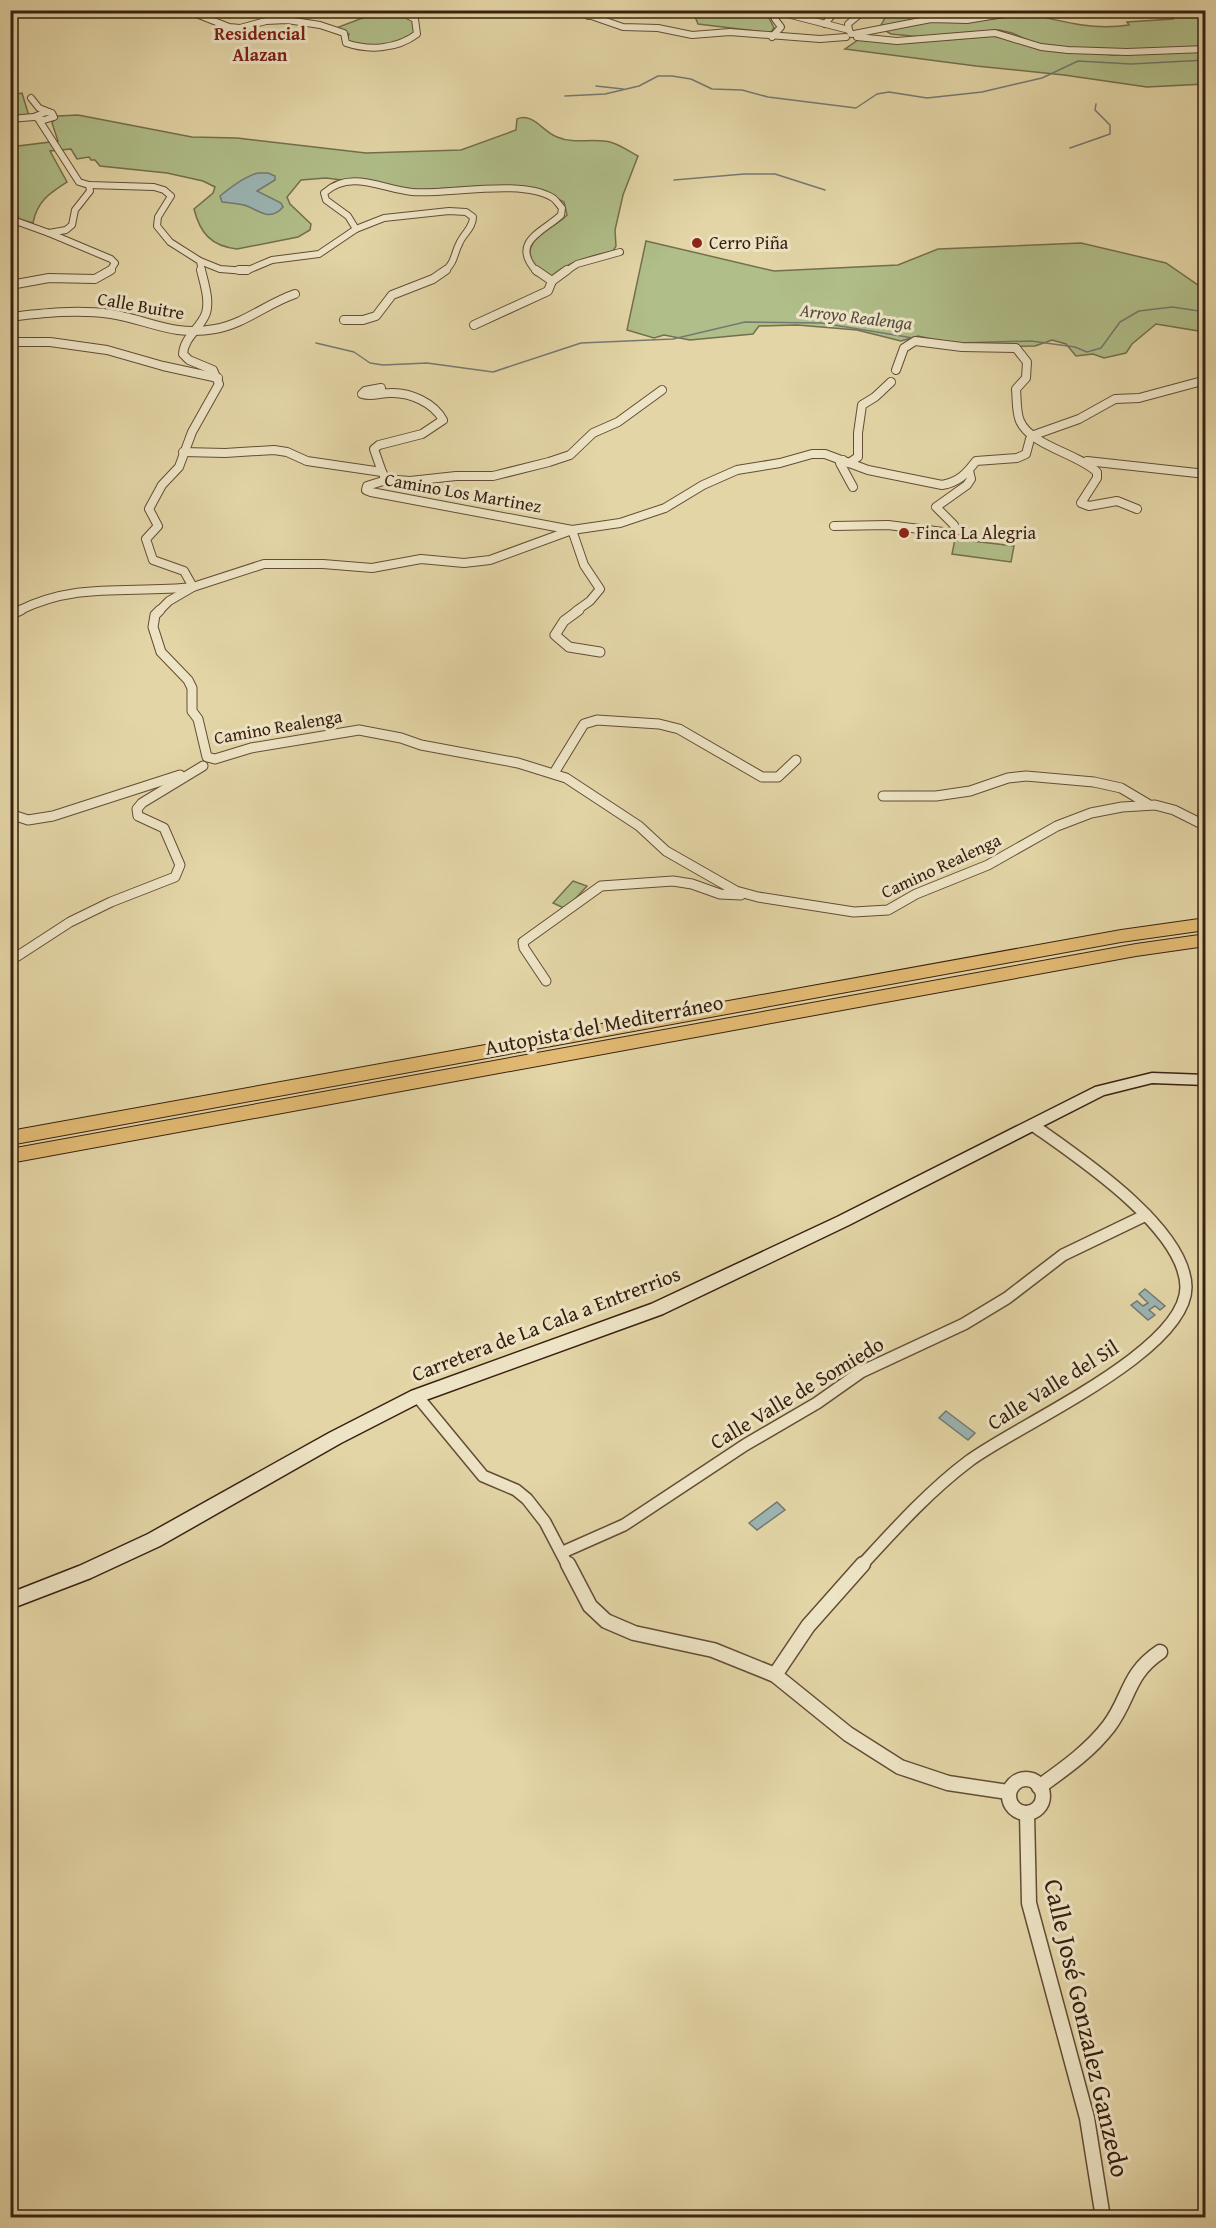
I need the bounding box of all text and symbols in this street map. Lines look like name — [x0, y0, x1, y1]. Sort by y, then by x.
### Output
district label: Residencial Alazan — [214, 20, 306, 68]
place label: Cerro Piña — [709, 229, 789, 256]
marker: Cerro Piña — [690, 236, 704, 250]
street label: Calle Buitre — [96, 285, 187, 326]
water label: Arroyo Realenga — [797, 296, 915, 337]
street label: Camino Los Martinez — [383, 465, 544, 520]
place label: Finca La Alegria — [916, 519, 1036, 546]
marker: Finca La Alegria — [897, 526, 911, 540]
street label: Camino Realenga — [212, 702, 345, 751]
street label: Camino Realenga — [876, 826, 1006, 905]
street label: Autopista del Mediterráneo — [482, 986, 726, 1063]
street label: Carretera de La Cala a Entrerrios — [407, 1258, 685, 1389]
street label: Calle Valle de Somiedo — [704, 1328, 890, 1457]
street label: Calle Valle del Sil — [981, 1332, 1125, 1437]
street label: Calle José Gonzalez Ganzedo — [1034, 1875, 1141, 2181]

